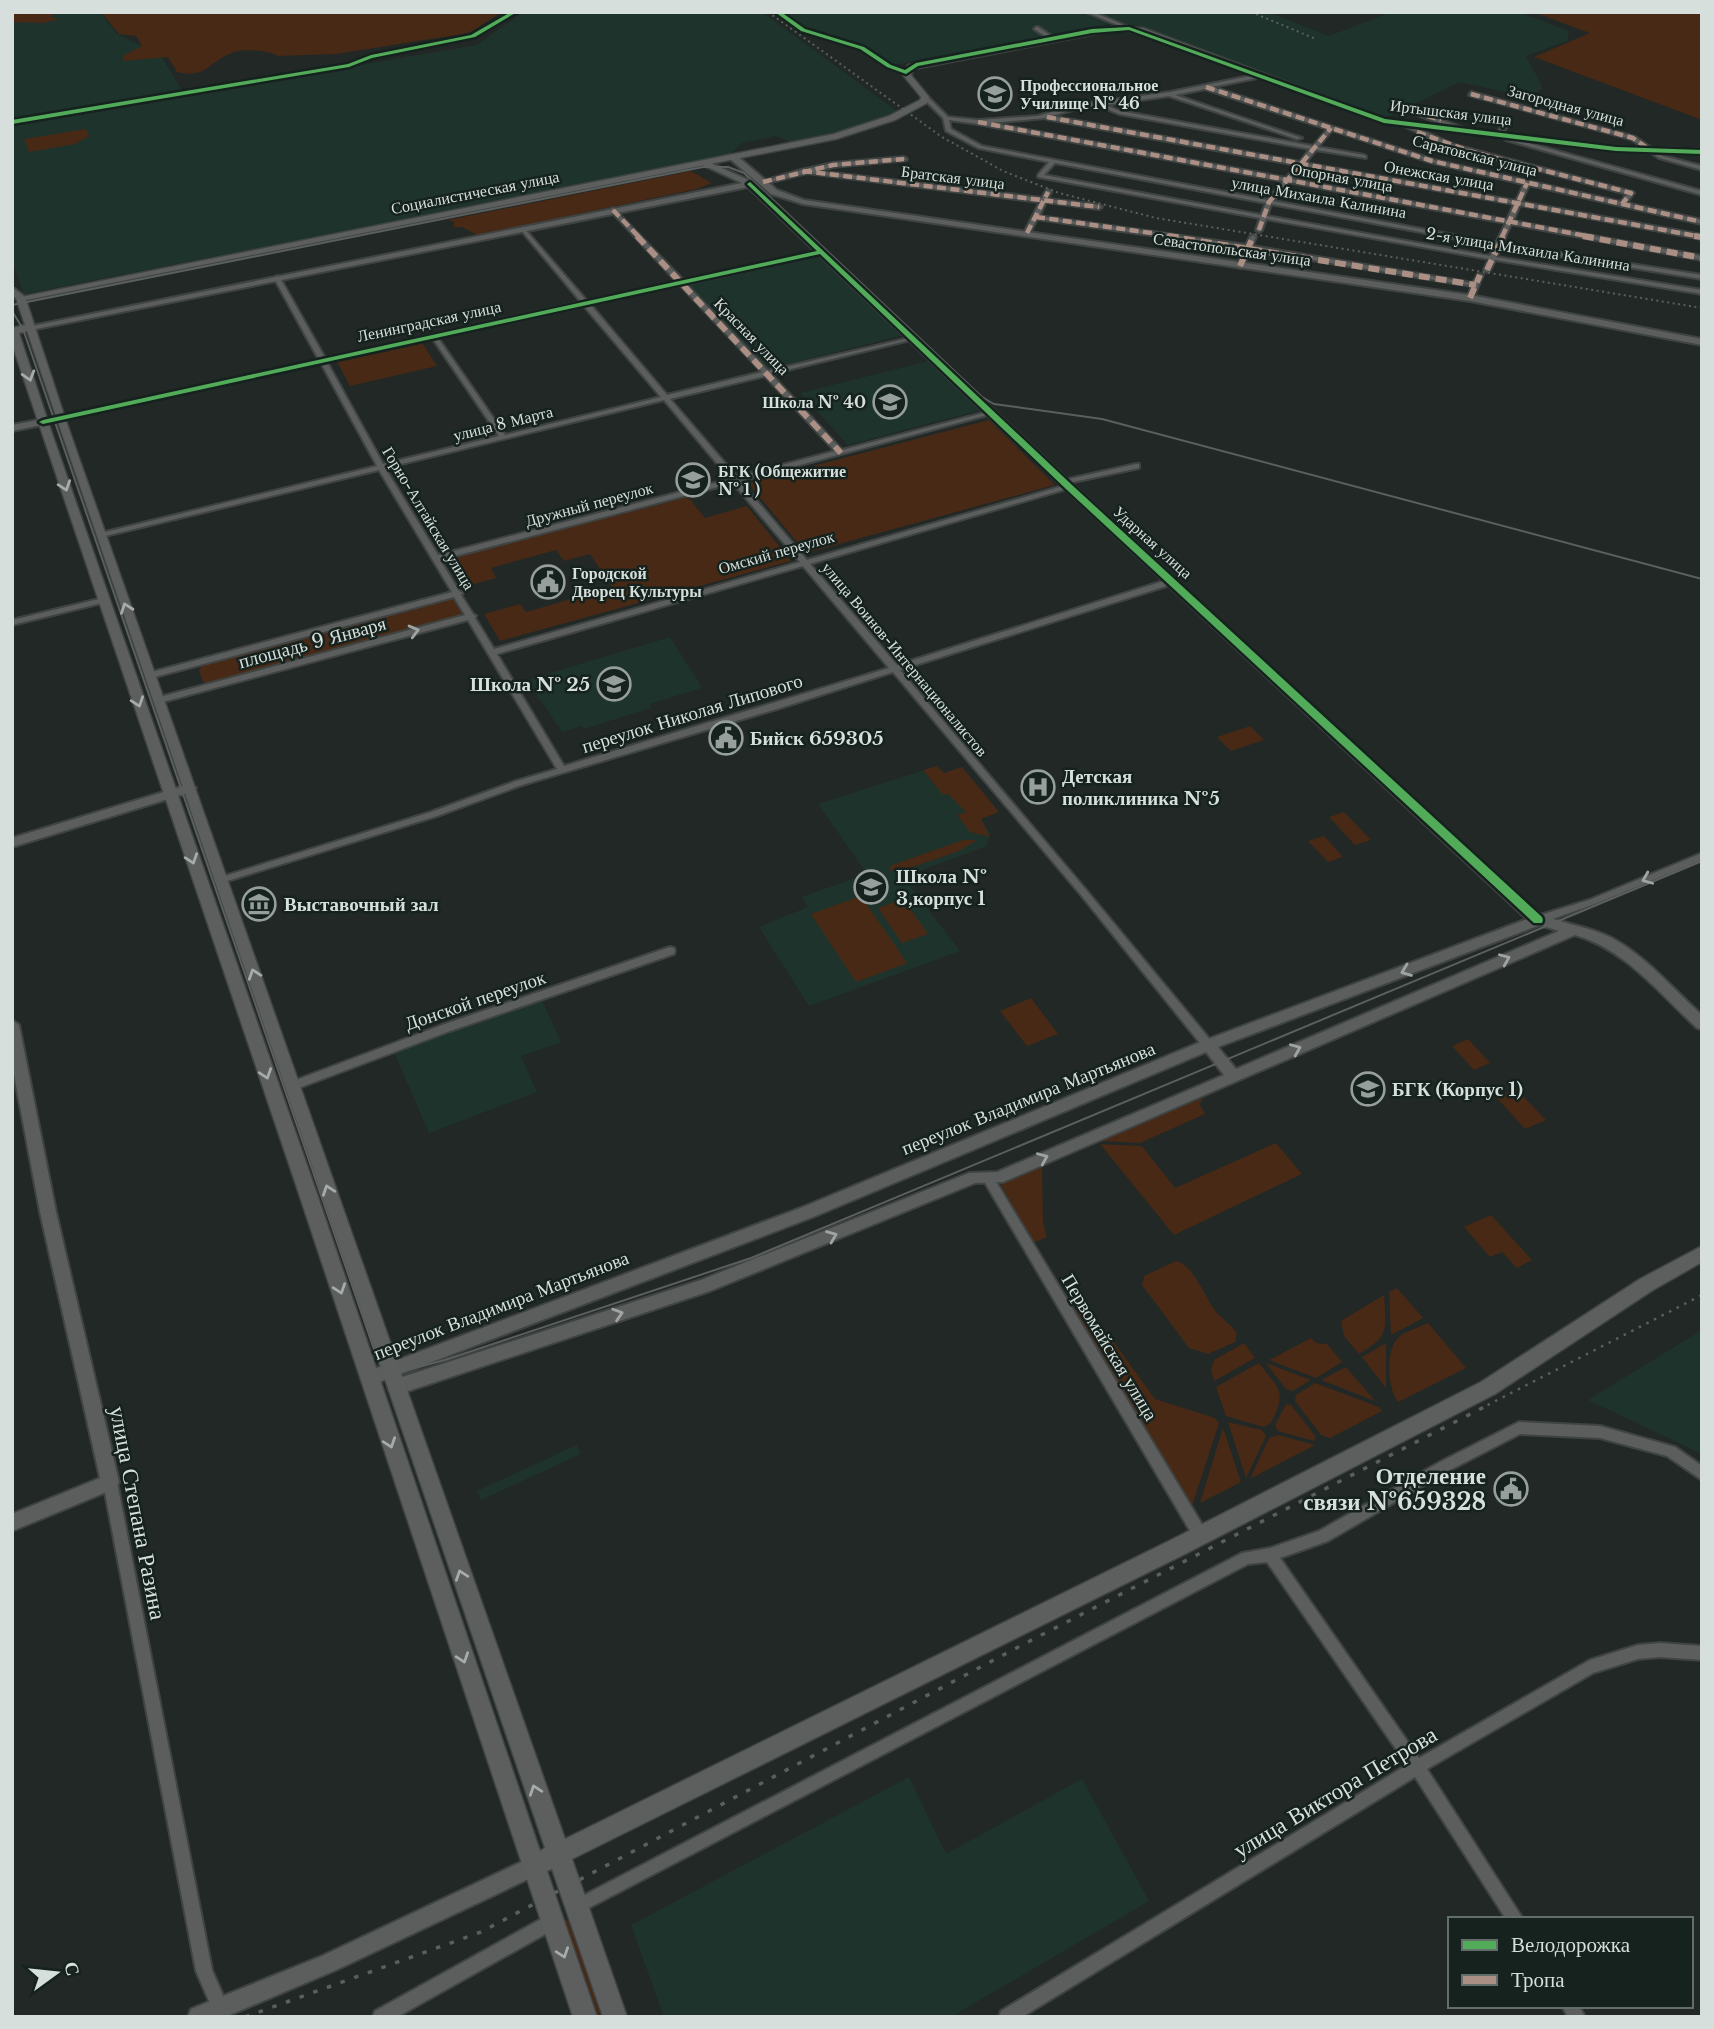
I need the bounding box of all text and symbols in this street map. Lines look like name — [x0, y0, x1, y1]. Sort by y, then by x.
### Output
school or university icon: Профессиональное Училище № 46 — [976, 75, 1014, 113]
place label: Профессиональное Училище № 46 — [1020, 75, 1158, 113]
street label: Загородная улица — [1505, 80, 1627, 130]
street label: Иртышская улица — [1389, 95, 1513, 129]
street label: Саратовская улица — [1411, 130, 1539, 180]
street label: Онежская улица — [1383, 155, 1495, 195]
street label: Опорная улица — [1289, 158, 1395, 196]
street label: Братская улица — [900, 161, 1006, 193]
street label: Социалистическая улица — [389, 166, 561, 218]
street label: улица Михаила Калинина — [1230, 172, 1408, 222]
street label: 2-я улица Михаила Калинина — [1425, 223, 1631, 275]
street label: Севастопольская улица — [1152, 228, 1312, 270]
street label: Красная улица — [710, 293, 794, 379]
street label: Ленинградская улица — [355, 296, 503, 346]
one-way arrow — [20, 370, 35, 382]
school or university icon: Школа № 40 — [871, 383, 909, 421]
place label: Школа № 40 — [762, 392, 866, 412]
street label: улица 8 Марта — [451, 401, 555, 445]
street label: Горно-Алтайская улица — [378, 443, 480, 593]
school or university icon: БГК (Общежитие № 1 ) — [674, 461, 712, 499]
place label: БГК (Общежитие № 1 ) — [718, 461, 846, 499]
street label: Дружный переулок — [523, 477, 655, 531]
one-way arrow — [57, 480, 71, 492]
street label: Ударная улица — [1109, 501, 1197, 583]
street label: Омский переулок — [716, 526, 836, 578]
street label: улица Воинов-Интернационалистов — [818, 558, 993, 761]
public building icon: Городской Дворец Культуры — [529, 563, 567, 601]
place label: Городской Дворец Культуры — [572, 563, 702, 601]
one-way arrow — [120, 603, 134, 615]
street label: площадь 9 Января — [236, 612, 389, 673]
one-way arrow — [408, 625, 420, 639]
school or university icon: Школа № 25 — [595, 665, 633, 703]
street label: переулок Николая Липового — [579, 669, 805, 758]
place label: Школа № 25 — [470, 673, 590, 696]
one-way arrow — [130, 695, 144, 707]
public building icon: Бийск 659305 — [707, 719, 745, 757]
place label: Бийск 659305 — [750, 727, 884, 750]
place label: Детская поликлиника №5 — [1062, 765, 1220, 810]
hospital icon: Детская поликлиника №5 — [1019, 768, 1057, 806]
one-way arrow — [184, 853, 198, 865]
place label: Школа № 3,корпус 1 — [896, 865, 987, 910]
school or university icon: Школа № 3,корпус 1 — [852, 868, 890, 906]
one-way arrow — [1642, 871, 1654, 885]
museum icon: Выставочный зал — [240, 885, 278, 923]
place label: Выставочный зал — [284, 893, 439, 916]
one-way arrow — [1498, 954, 1510, 968]
one-way arrow — [1401, 962, 1413, 976]
street label: Донской переулок — [402, 965, 549, 1035]
one-way arrow — [248, 969, 262, 981]
street label: переулок Владимира Мартьянова — [898, 1037, 1159, 1160]
one-way arrow — [1289, 1044, 1301, 1058]
one-way arrow — [258, 1068, 272, 1080]
school or university icon: БГК (Корпус 1) — [1349, 1070, 1387, 1108]
place label: БГК (Корпус 1) — [1392, 1078, 1523, 1101]
one-way arrow — [1037, 1153, 1049, 1167]
one-way arrow — [322, 1184, 336, 1196]
one-way arrow — [825, 1231, 837, 1245]
street label: переулок Владимира Мартьянова — [370, 1246, 633, 1365]
street label: Первомайская улица — [1057, 1270, 1163, 1425]
one-way arrow — [332, 1283, 346, 1295]
one-way arrow — [611, 1308, 624, 1322]
street label: улица Степана Разина — [104, 1404, 172, 1622]
one-way arrow — [382, 1436, 396, 1448]
place label: Отделение связи №659328 — [1303, 1462, 1486, 1516]
public building icon: Отделение связи №659328 — [1492, 1470, 1530, 1508]
one-way arrow — [455, 1570, 469, 1582]
one-way arrow — [455, 1652, 469, 1664]
street label: улица Виктора Петрова — [1228, 1720, 1442, 1864]
one-way arrow — [529, 1785, 543, 1797]
legend — [1448, 1917, 1693, 2008]
text: Велодорожка — [1511, 1932, 1631, 1958]
north arrow — [21, 1938, 91, 2008]
one-way arrow — [555, 1947, 569, 1959]
text: С — [59, 1959, 85, 1978]
text: Тропа — [1511, 1967, 1565, 1993]

